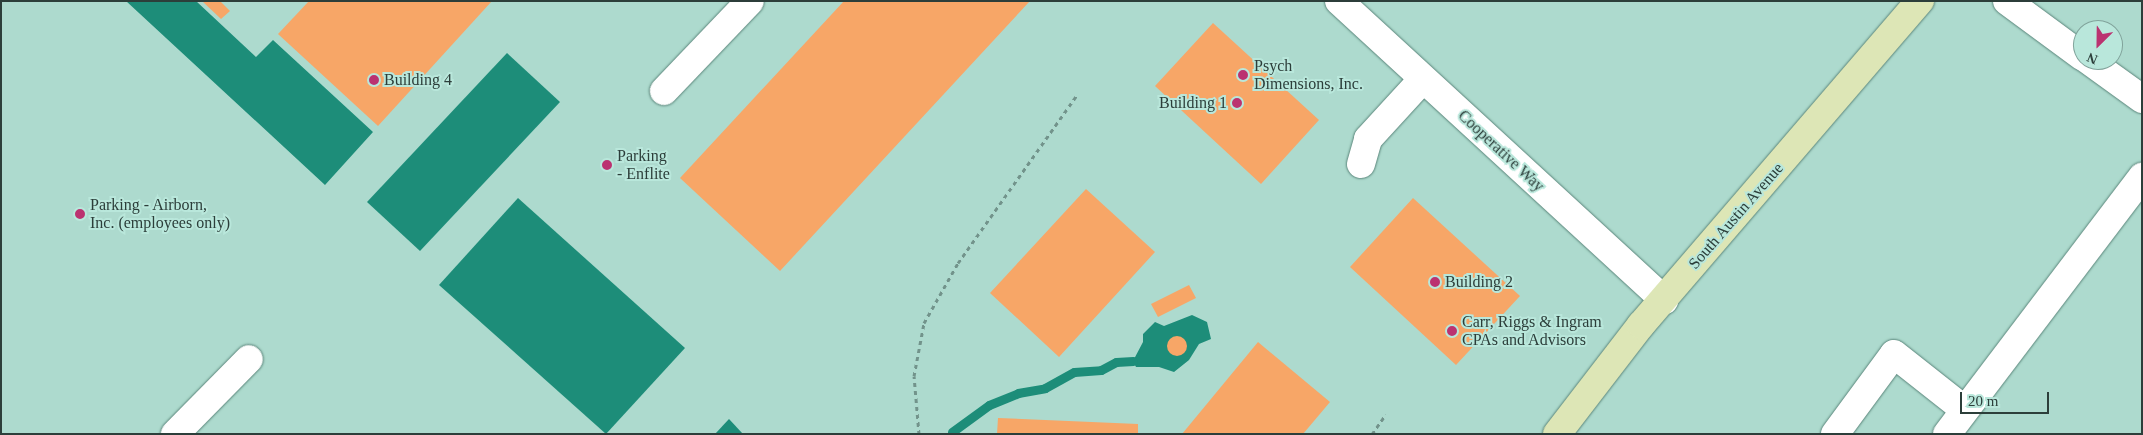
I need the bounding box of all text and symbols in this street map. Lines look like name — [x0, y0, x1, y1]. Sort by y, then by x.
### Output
north arrow — [2073, 20, 2123, 70]
text: N — [2085, 49, 2100, 67]
place label: Psych Dimensions, Inc. — [1254, 56, 1363, 94]
marker: Psych Dimensions, Inc. — [1236, 68, 1250, 82]
place label: Building 4 — [384, 70, 452, 90]
marker: Building 4 — [368, 74, 380, 86]
place label: Building 1 — [1159, 93, 1227, 113]
marker: Building 1 — [1231, 97, 1243, 109]
street label: Cooperative Way — [1454, 106, 1548, 196]
place label: Parking - Enflite — [617, 146, 670, 184]
street label: South Austin Avenue — [1684, 158, 1788, 274]
marker: Parking - Enflite — [601, 159, 613, 171]
place label: Parking - Airborn, Inc. (employees only) — [90, 195, 230, 233]
marker: Parking - Airborn, Inc. (employees only) — [74, 208, 86, 220]
place label: Building 2 — [1445, 272, 1513, 292]
marker: Building 2 — [1429, 276, 1441, 288]
place label: Carr, Riggs & Ingram CPAs and Advisors — [1462, 312, 1602, 350]
marker: Carr, Riggs & Ingram CPAs and Advisors — [1446, 325, 1458, 337]
scale bar — [1963, 382, 2052, 414]
text: 20 m — [1968, 393, 1998, 409]

